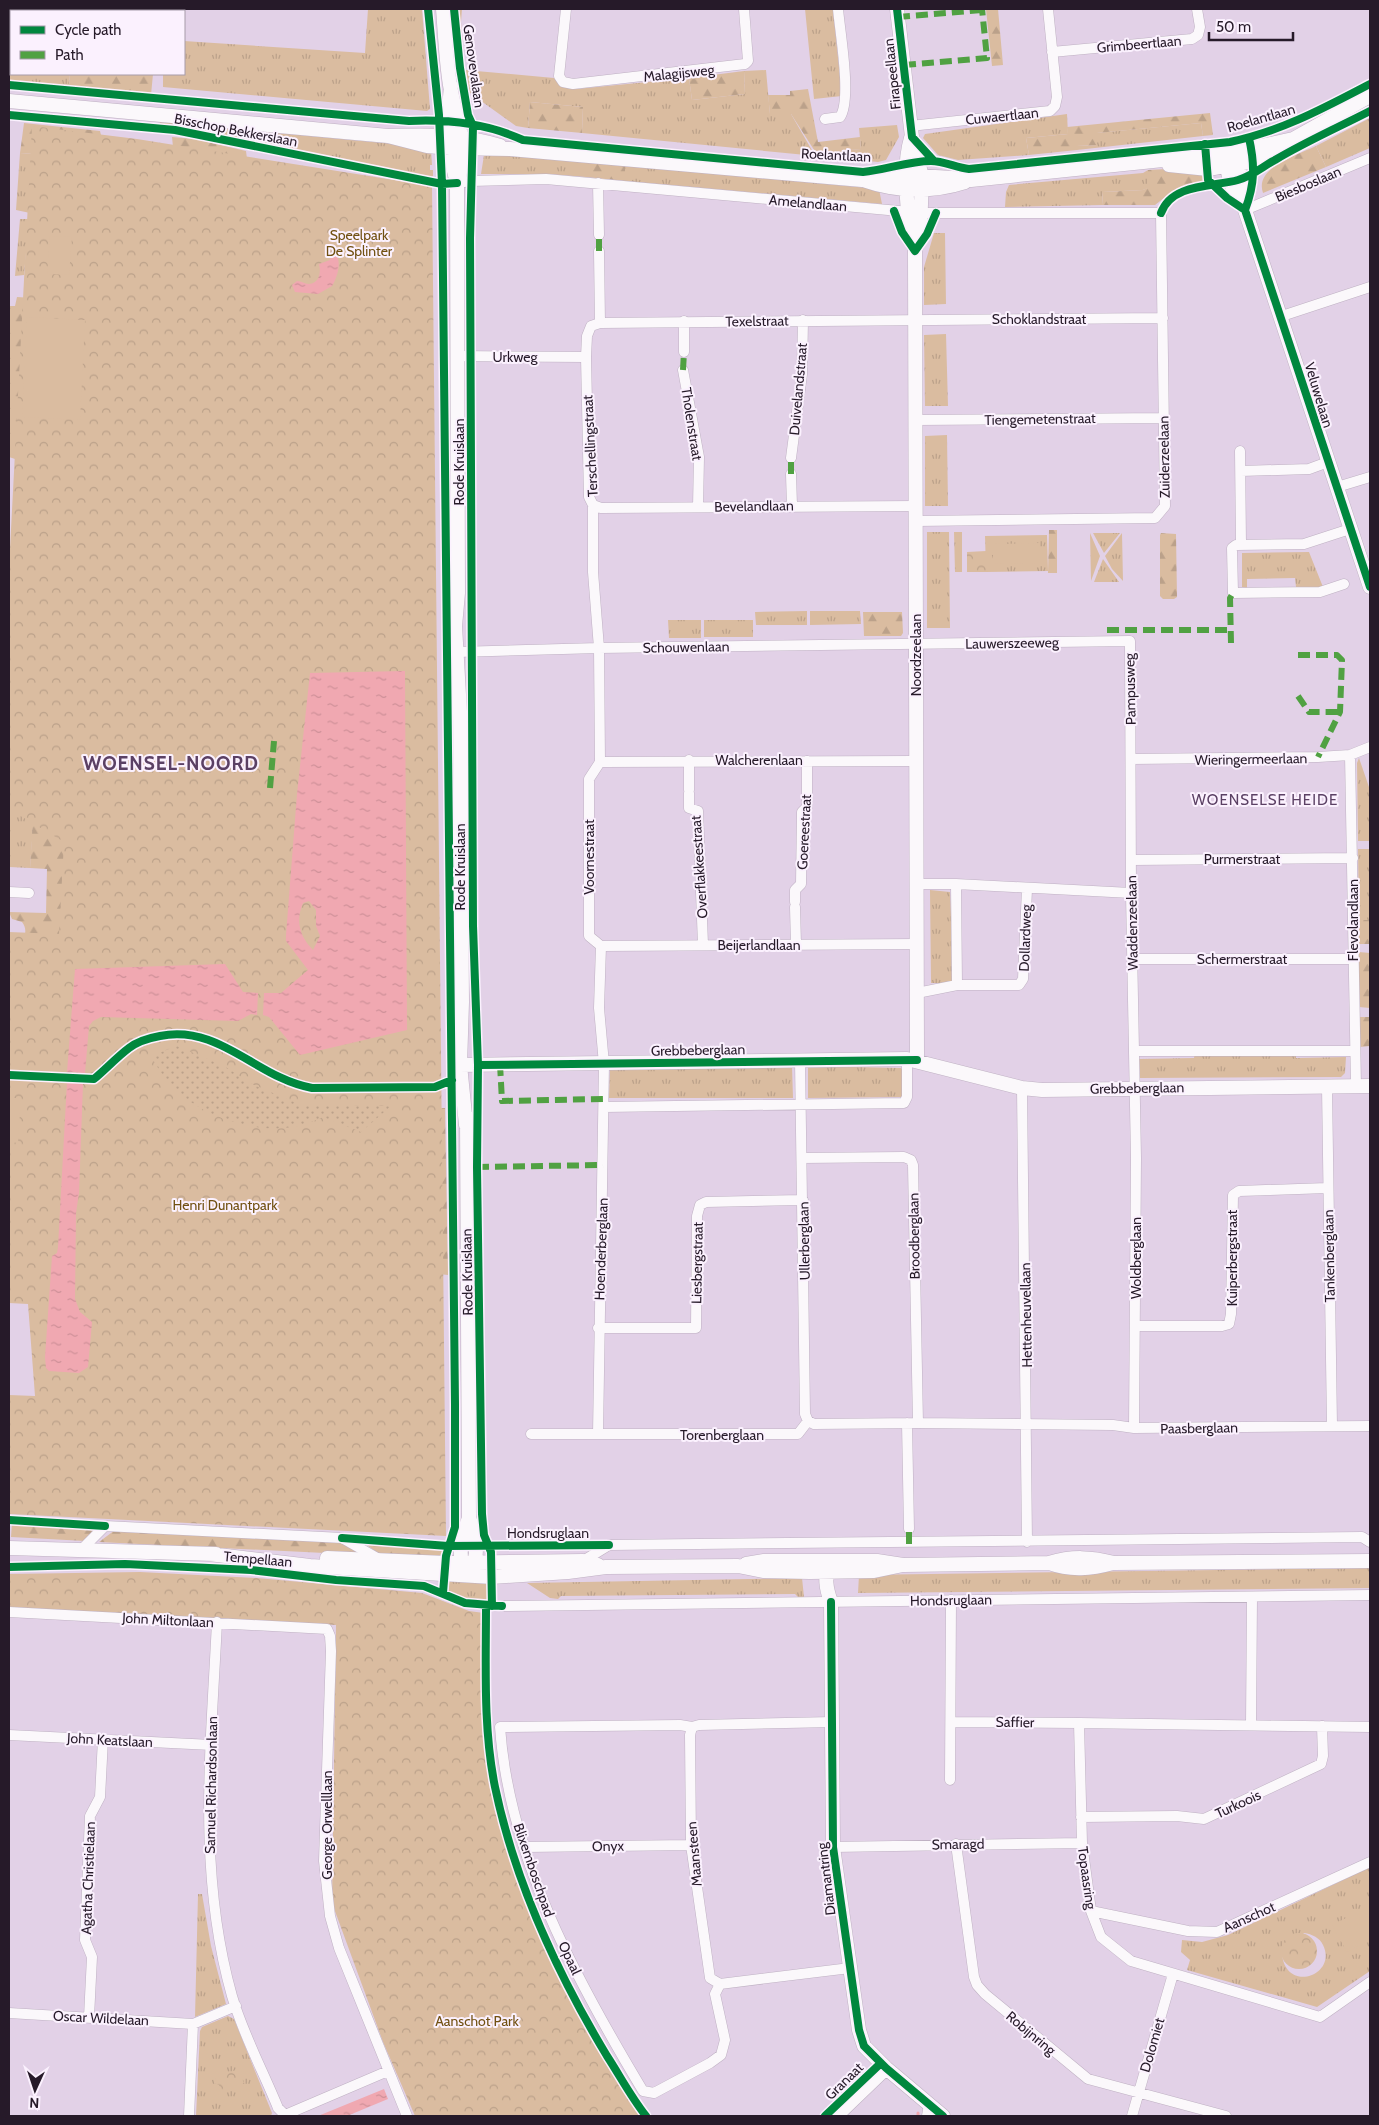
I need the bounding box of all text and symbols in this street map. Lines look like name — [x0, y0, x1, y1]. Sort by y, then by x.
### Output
legend — [10, 10, 185, 75]
scale bar — [1209, 10, 1293, 42]
text: 50 m — [1216, 18, 1251, 36]
text: Cycle path — [55, 21, 121, 39]
street label: Genovevalaan — [459, 23, 489, 109]
street label: Grimbeertlaan — [1096, 31, 1182, 57]
street label: Firapeellaan — [879, 37, 905, 110]
text: Path — [55, 46, 84, 64]
street label: Malagijsweg — [643, 60, 716, 86]
street label: Roelantlaan — [1225, 100, 1297, 136]
street label: Cuwaertlaan — [965, 103, 1040, 129]
street label: Bisschop Bekkerslaan — [173, 109, 299, 151]
street label: Roelantlaan — [801, 144, 872, 166]
street label: Biesboslaan — [1272, 162, 1344, 206]
street label: Amelandlaan — [768, 191, 848, 215]
park label: Speelpark De Splinter — [326, 226, 393, 260]
street label: Schoklandstraat — [992, 310, 1087, 328]
street label: Texelstraat — [725, 311, 789, 331]
street label: Duivelandstraat — [785, 342, 811, 436]
street label: Urkweg — [493, 348, 538, 366]
street label: Veluwelaan — [1301, 360, 1337, 430]
street label: Tholenstraat — [677, 386, 707, 462]
street label: Terschellingstraat — [578, 394, 602, 497]
street label: Tiengemetenstraat — [984, 409, 1096, 429]
street label: Zuiderzeelaan — [1154, 416, 1174, 498]
street label: Rode Kruislaan — [450, 418, 468, 505]
street label: Bevelandlaan — [714, 496, 794, 516]
street label: Noordzeelaan — [907, 614, 925, 696]
street label: Lauwerszeeweg — [965, 633, 1060, 653]
street label: Schouwenlaan — [642, 637, 730, 657]
street label: Pampusweg — [1120, 652, 1140, 725]
street label: Wieringermeerlaan — [1194, 749, 1308, 769]
street label: Walcherenlaan — [715, 751, 803, 769]
district label: WOENSEL-NOORD — [83, 752, 259, 775]
district label: WOENSELSE HEIDE — [1192, 791, 1338, 809]
street label: Goereestraat — [793, 793, 815, 870]
street label: Overflakkeestraat — [686, 815, 712, 919]
street label: Voornestraat — [580, 819, 598, 895]
street label: Rode Kruislaan — [451, 823, 469, 910]
street label: Purmerstraat — [1204, 850, 1280, 868]
street label: Waddenzeelaan — [1122, 875, 1142, 971]
street label: Flevolandlaan — [1344, 879, 1362, 961]
street label: Dollardweg — [1015, 903, 1035, 972]
street label: Beijerlandlaan — [717, 936, 801, 954]
street label: Schermerstraat — [1197, 950, 1287, 968]
street label: Grebbeberglaan — [651, 1040, 745, 1060]
street label: Grebbeberglaan — [1090, 1078, 1184, 1098]
street label: Broodberglaan — [904, 1192, 924, 1279]
park label: Henri Dunantpark — [173, 1196, 278, 1214]
street label: Hoenderberglaan — [590, 1197, 612, 1301]
street label: Ullerberglaan — [794, 1201, 814, 1281]
street label: Tankenberglaan — [1319, 1209, 1339, 1303]
street label: Kuiperbergstraat — [1223, 1210, 1241, 1306]
street label: Woldberglaan — [1127, 1217, 1145, 1299]
street label: Liesbergstraat — [687, 1222, 707, 1304]
street label: Rode Kruislaan — [457, 1228, 477, 1316]
street label: Hettenheuvellaan — [1016, 1262, 1036, 1368]
street label: Paasberglaan — [1160, 1418, 1238, 1438]
street label: Torenberglaan — [680, 1426, 764, 1444]
street label: Hondsruglaan — [507, 1524, 589, 1542]
street label: Tempellaan — [223, 1547, 293, 1571]
street label: Hondsruglaan — [910, 1590, 992, 1610]
street label: John Miltonlaan — [121, 1609, 214, 1631]
street label: Saffier — [996, 1713, 1035, 1731]
street label: Samuel Richardsonlaan — [201, 1716, 221, 1854]
street label: John Keatslaan — [66, 1729, 154, 1751]
street label: George Orwelllaan — [318, 1770, 336, 1880]
street label: Turkoois — [1212, 1786, 1264, 1822]
street label: Agatha Christielaan — [77, 1821, 99, 1935]
street label: Blixemboschpad — [510, 1821, 558, 1919]
street label: Maansteen — [682, 1821, 706, 1887]
street label: Smaragd — [931, 1835, 985, 1853]
street label: Onyx — [592, 1837, 625, 1855]
street label: Diamantring — [812, 1840, 839, 1917]
street label: Topaasring — [1074, 1845, 1100, 1912]
street label: Aanschot — [1220, 1897, 1278, 1936]
street label: Opaal — [554, 1938, 586, 1978]
street label: Oscar Wildelaan — [53, 2006, 150, 2030]
street label: Robijnring — [1002, 2007, 1060, 2060]
park label: Aanschot Park — [435, 2012, 520, 2030]
street label: Dolomiet — [1136, 2015, 1168, 2074]
street label: Granaat — [821, 2058, 867, 2104]
north arrow — [10, 2065, 60, 2115]
text: N — [29, 2094, 40, 2112]

